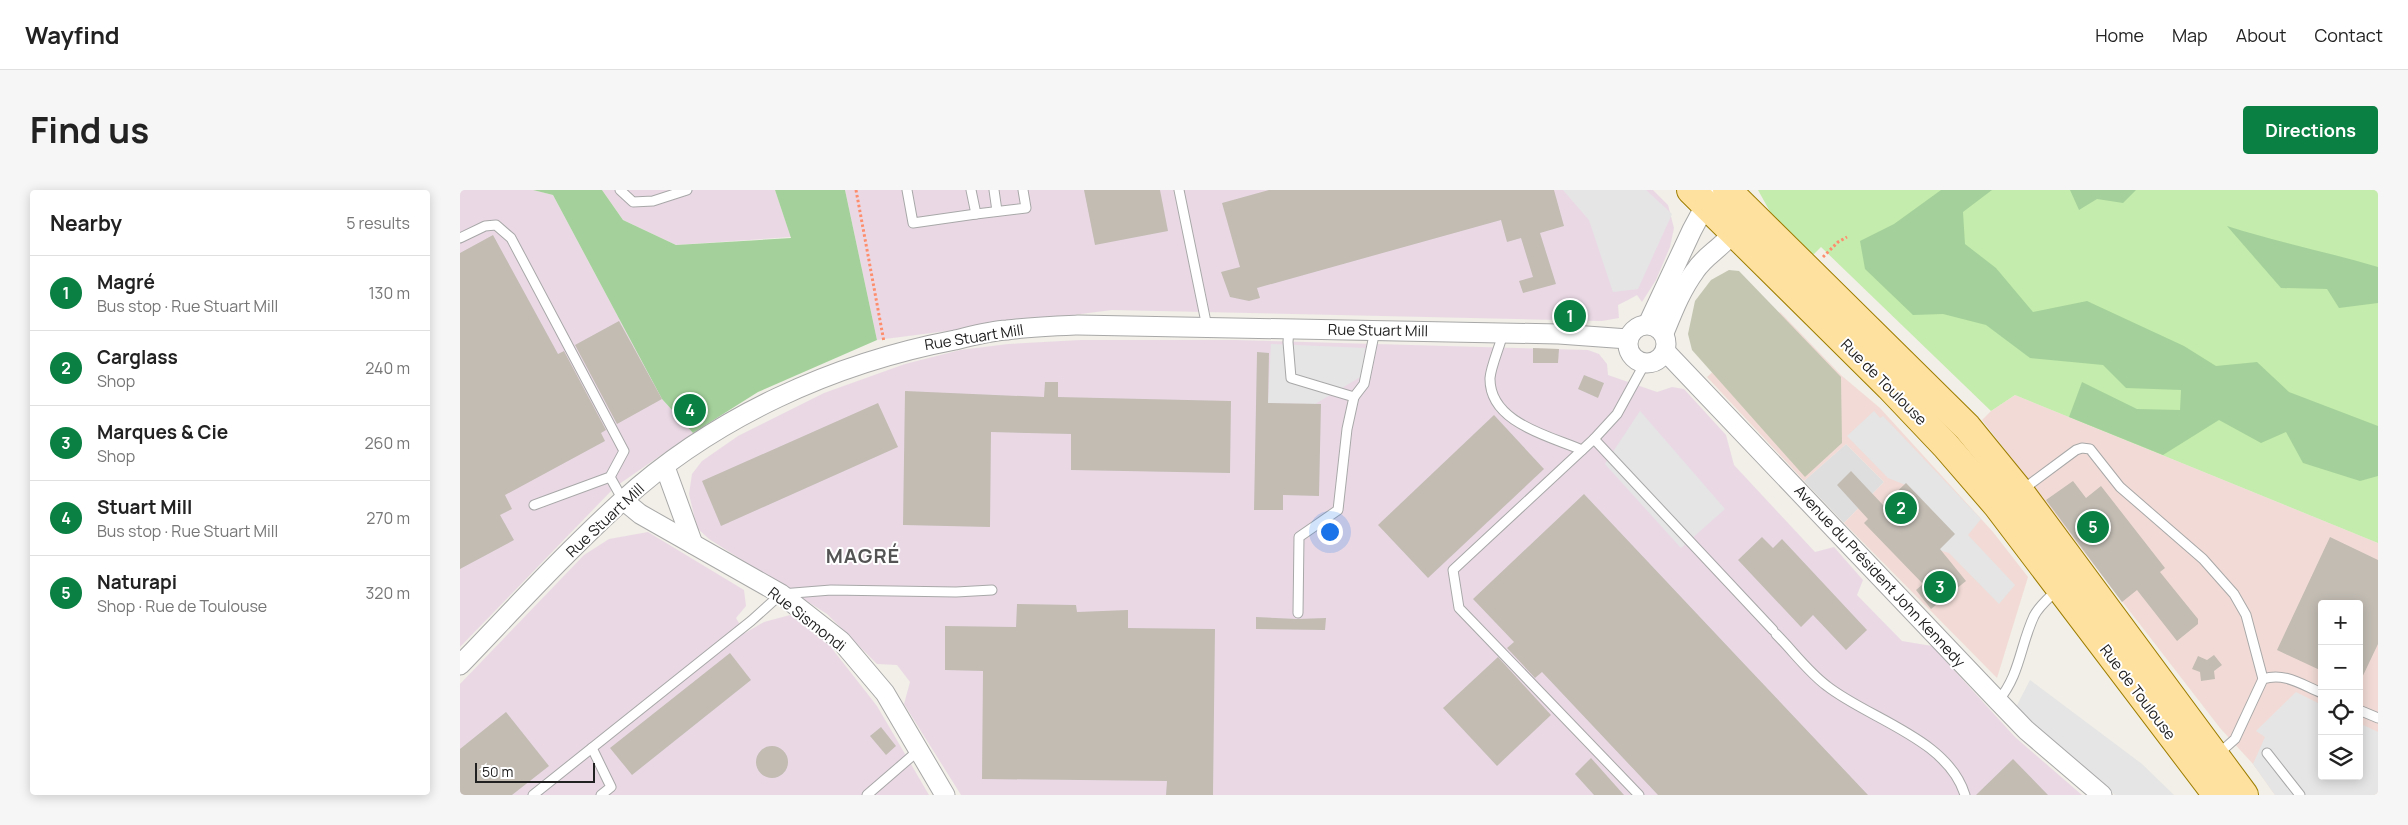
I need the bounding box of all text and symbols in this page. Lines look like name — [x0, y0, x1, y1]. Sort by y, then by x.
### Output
text: Wayfind — [25, 18, 120, 51]
text: Home — [2095, 23, 2144, 47]
text: Map — [2172, 23, 2208, 47]
text: About — [2236, 23, 2286, 47]
text: Contact — [2314, 23, 2383, 47]
text: Find us — [30, 106, 149, 154]
button: Directions — [2243, 106, 2378, 154]
text: Nearby — [50, 209, 122, 237]
text: 5 results — [346, 212, 410, 234]
text: Magré — [97, 269, 155, 295]
text: 1 — [62, 282, 70, 304]
text: 130 m — [368, 282, 410, 304]
text: Bus stop · Rue Stuart Mill — [97, 295, 278, 317]
pin: 1 — [1554, 297, 1586, 335]
street label: Rue Stuart Mill — [923, 319, 1025, 355]
street label: Rue Stuart Mill — [1328, 319, 1428, 341]
street label: Rue de Toulouse — [1836, 334, 1932, 430]
text: Carglass — [97, 344, 178, 370]
text: 2 — [61, 357, 71, 379]
text: 240 m — [365, 357, 410, 379]
text: Shop — [97, 370, 135, 392]
pin: 4 — [674, 391, 706, 429]
text: Marques & Cie — [97, 419, 228, 445]
text: 3 — [61, 432, 71, 454]
text: 260 m — [364, 432, 410, 454]
text: Shop — [97, 445, 135, 467]
street label: Rue Stuart Mill — [561, 478, 649, 562]
street label: Avenue du Président John Kennedy — [1790, 480, 1970, 672]
pin: 2 — [1885, 489, 1917, 527]
text: Stuart Mill — [97, 494, 192, 520]
text: 4 — [61, 507, 71, 529]
text: 270 m — [366, 507, 410, 529]
pin: 5 — [2077, 508, 2109, 546]
your location — [1317, 519, 1343, 545]
text: Bus stop · Rue Stuart Mill — [97, 520, 278, 542]
district label: MAGRÉ — [826, 542, 900, 569]
pin: 3 — [1924, 568, 1956, 606]
text: Naturapi — [97, 569, 177, 595]
text: 5 — [61, 582, 71, 604]
text: 320 m — [366, 582, 410, 604]
street label: Rue Sismondi — [764, 582, 850, 656]
text: Shop · Rue de Toulouse — [97, 595, 267, 617]
map controls — [2318, 600, 2363, 780]
button: + — [2318, 600, 2363, 645]
street label: Rue de Toulouse — [2095, 640, 2181, 744]
button: − — [2318, 645, 2363, 690]
button: locate — [2318, 690, 2363, 735]
button: layers — [2318, 735, 2363, 780]
scale bar — [475, 760, 595, 783]
text: 50 m — [482, 762, 513, 781]

